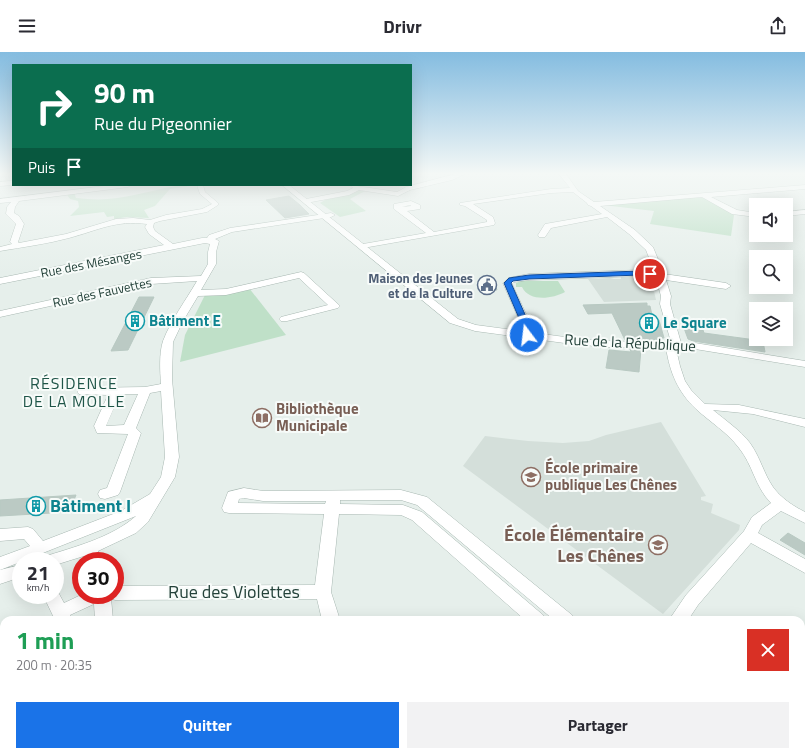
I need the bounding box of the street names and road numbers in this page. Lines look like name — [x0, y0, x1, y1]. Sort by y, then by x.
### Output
street label: Rue des Mésanges — [39, 243, 143, 283]
street label: Rue des Fauvettes — [51, 272, 153, 312]
street label: Rue de la République — [564, 328, 696, 357]
street label: Rue des Violettes — [168, 578, 300, 605]

